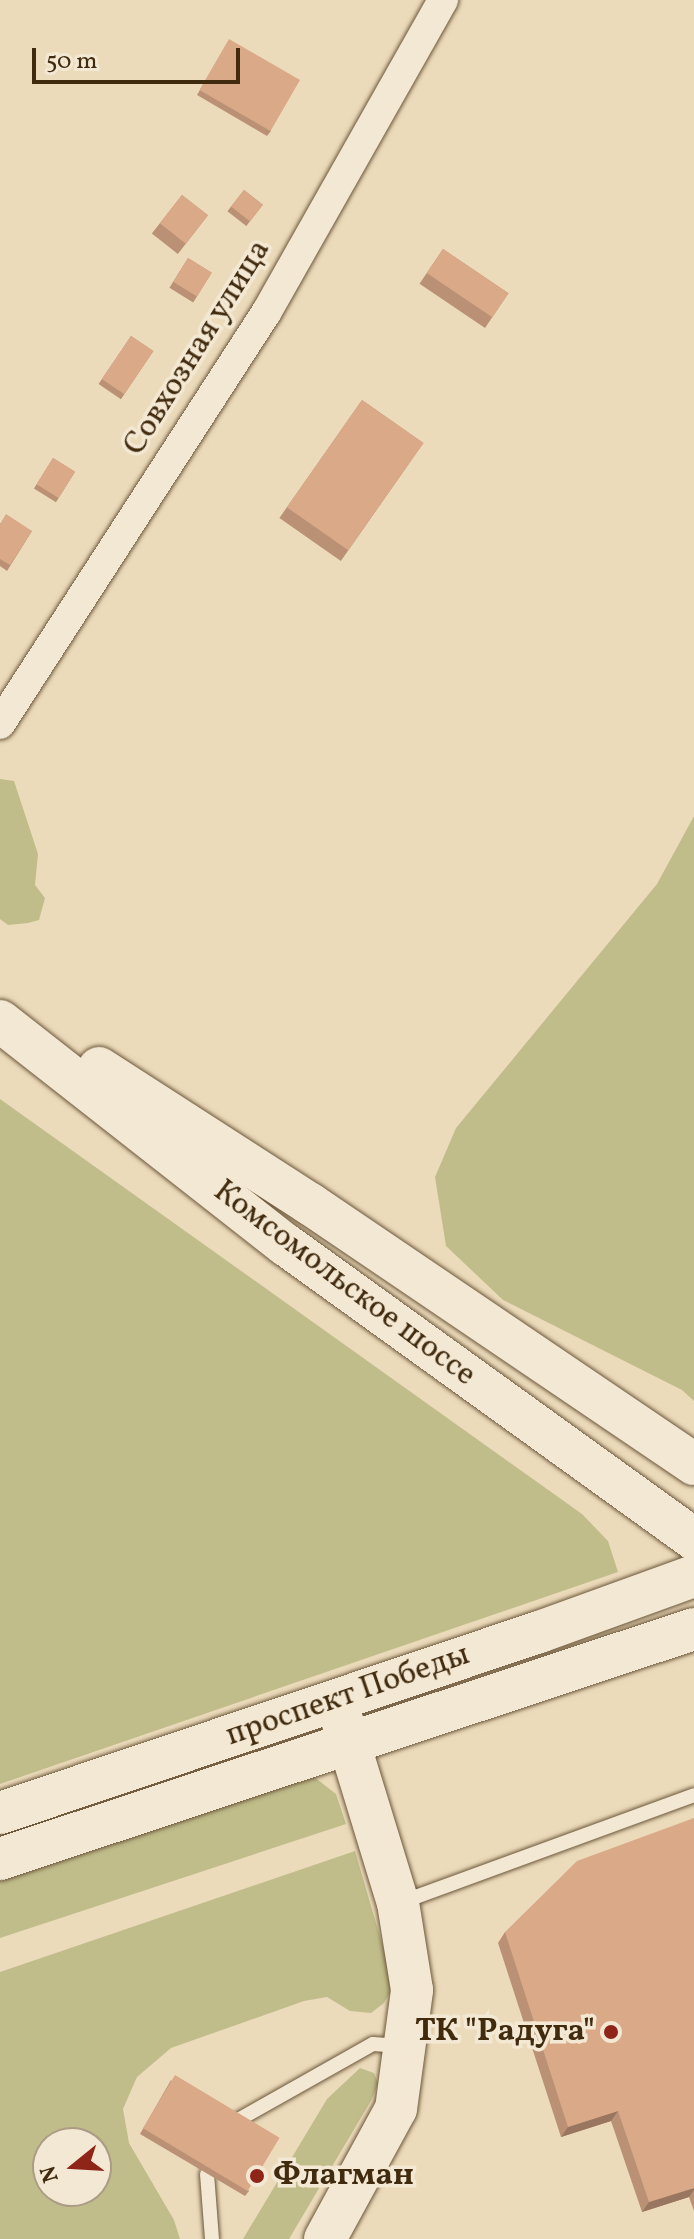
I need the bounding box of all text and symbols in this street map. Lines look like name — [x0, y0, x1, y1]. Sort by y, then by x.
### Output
scale bar — [36, 32, 244, 82]
text: 50 m — [46, 45, 98, 79]
street label: Совхозная улица — [116, 233, 280, 463]
street label: Комсомольское шоссе — [205, 1173, 483, 1395]
street label: проспект Победы — [221, 1636, 475, 1756]
place label: ТК "Радуга" — [415, 2013, 595, 2051]
marker: ТК "Радуга" — [602, 2023, 620, 2041]
north arrow — [32, 2127, 112, 2207]
place label: Флагман — [273, 2157, 414, 2195]
text: N — [33, 2162, 68, 2186]
marker: Флагман — [248, 2167, 266, 2185]

